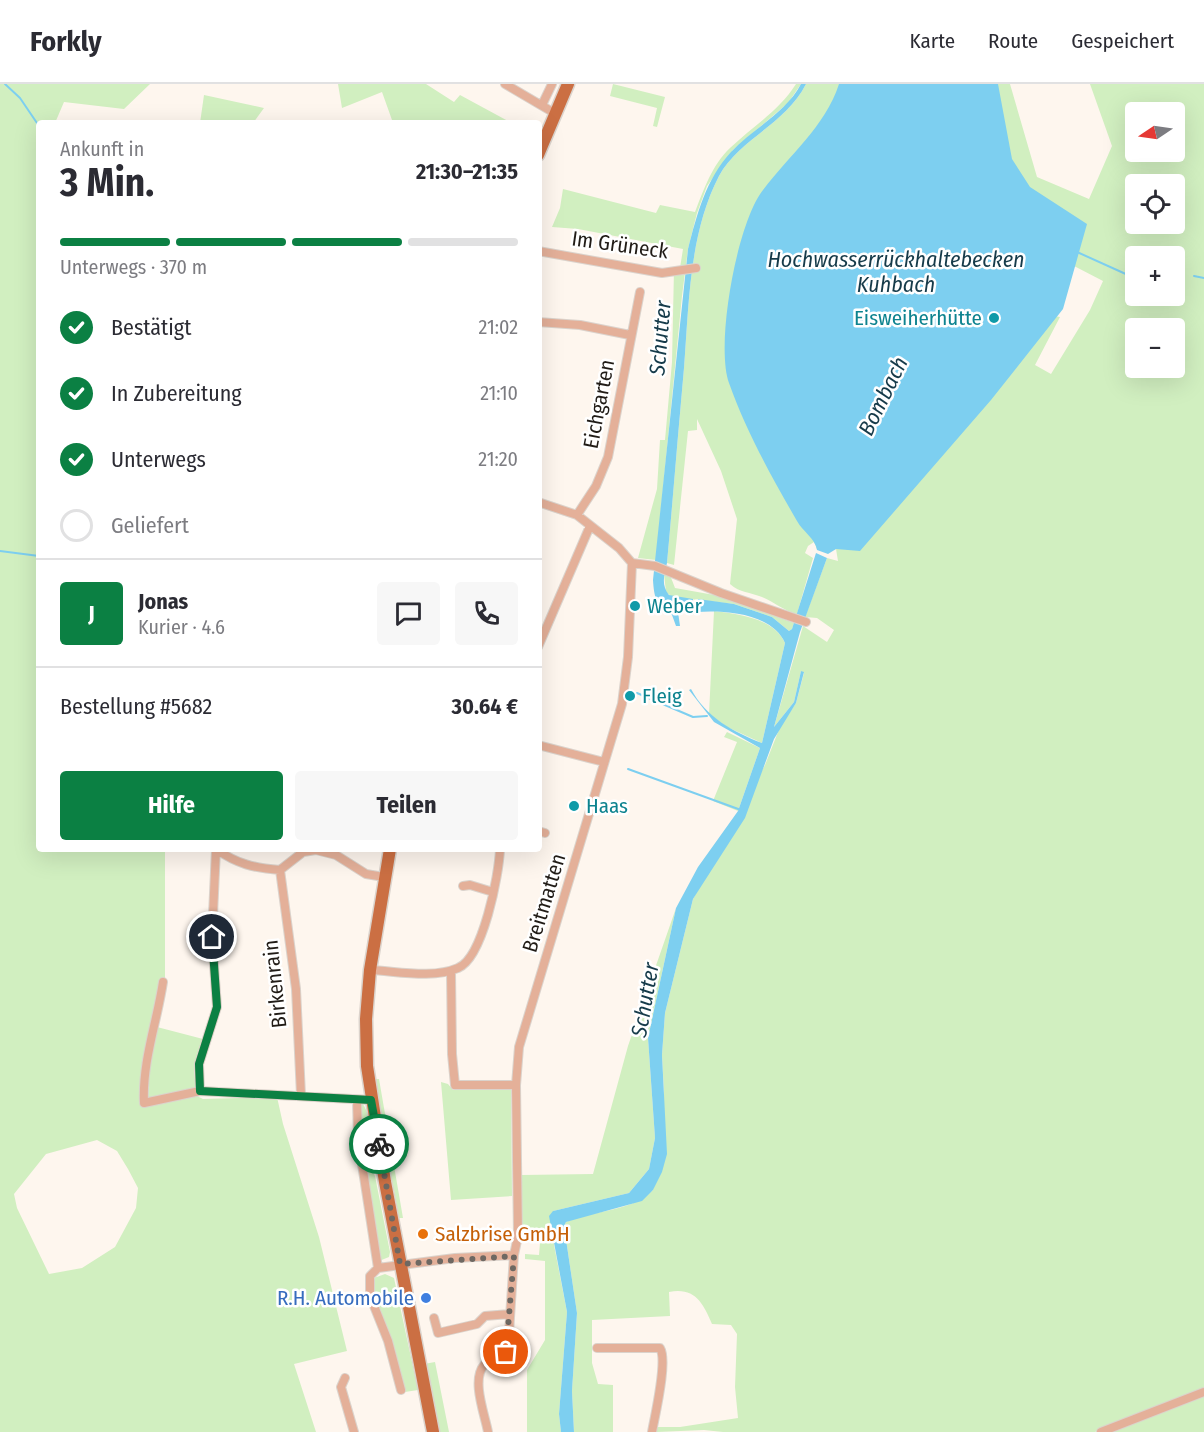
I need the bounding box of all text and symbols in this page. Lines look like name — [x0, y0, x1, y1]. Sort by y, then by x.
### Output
text: Forkly — [30, 25, 102, 58]
text: Karte — [910, 28, 955, 54]
text: Route — [988, 28, 1038, 54]
text: Gespeichert — [1071, 28, 1174, 54]
north arrow — [1125, 102, 1185, 162]
map controls — [1125, 102, 1185, 378]
text: Ankunft in — [60, 137, 144, 161]
text: 21:30–21:35 — [416, 158, 518, 185]
text: 3 Min. — [60, 160, 154, 206]
button: locate — [1125, 174, 1185, 234]
street label: Im Grüneck — [570, 225, 670, 265]
water label: Hochwasserrückhaltebecken Kuhbach — [767, 246, 1025, 298]
button: + — [1125, 246, 1185, 306]
text: Unterwegs · 370 m — [60, 255, 207, 279]
water label: Schutter — [643, 298, 677, 378]
place label: Eisweiherhütte — [854, 305, 982, 331]
icon: check — [60, 311, 93, 344]
marker: Eisweiherhütte — [987, 311, 1001, 325]
text: Bestätigt — [111, 314, 191, 341]
text: 21:02 — [479, 315, 518, 339]
button: − — [1125, 318, 1185, 378]
water label: Bombach — [852, 352, 914, 440]
street label: Eichgarten — [578, 357, 620, 451]
icon: check — [60, 377, 93, 410]
text: In Zubereitung — [111, 380, 242, 407]
text: 21:10 — [480, 381, 518, 405]
icon: check — [60, 443, 93, 476]
text: Unterwegs — [111, 446, 206, 473]
text: 21:20 — [478, 447, 518, 471]
text: Geliefert — [111, 512, 189, 539]
button: chat — [377, 582, 440, 645]
button: phone — [455, 582, 518, 645]
text: Jonas — [138, 588, 188, 615]
place label: Weber — [647, 593, 702, 619]
marker: Weber — [628, 599, 642, 613]
text: J — [88, 600, 95, 627]
text: Kurier · 4.6 — [138, 615, 225, 639]
place label: Fleig — [642, 683, 682, 709]
marker: Fleig — [623, 689, 637, 703]
text: Bestellung #5682 — [60, 693, 212, 720]
text: 30.64 € — [452, 693, 518, 720]
button: Hilfe — [60, 771, 283, 840]
button: Teilen — [295, 771, 518, 840]
place label: Haas — [586, 793, 628, 819]
marker: Haas — [567, 799, 581, 813]
street label: Breitmatten — [517, 850, 571, 956]
pin — [186, 911, 237, 962]
icon: home — [195, 920, 228, 953]
street label: Birkenrain — [257, 939, 293, 1029]
water label: Schutter — [625, 959, 665, 1040]
courier — [349, 1114, 409, 1174]
icon: bike — [363, 1128, 396, 1161]
place label: Salzbrise GmbH — [435, 1221, 570, 1247]
marker: Salzbrise GmbH — [416, 1227, 430, 1241]
place label: R.H. Automobile — [277, 1285, 414, 1311]
marker: R.H. Automobile — [419, 1291, 433, 1305]
pin — [480, 1326, 531, 1377]
icon: bag — [489, 1335, 522, 1368]

